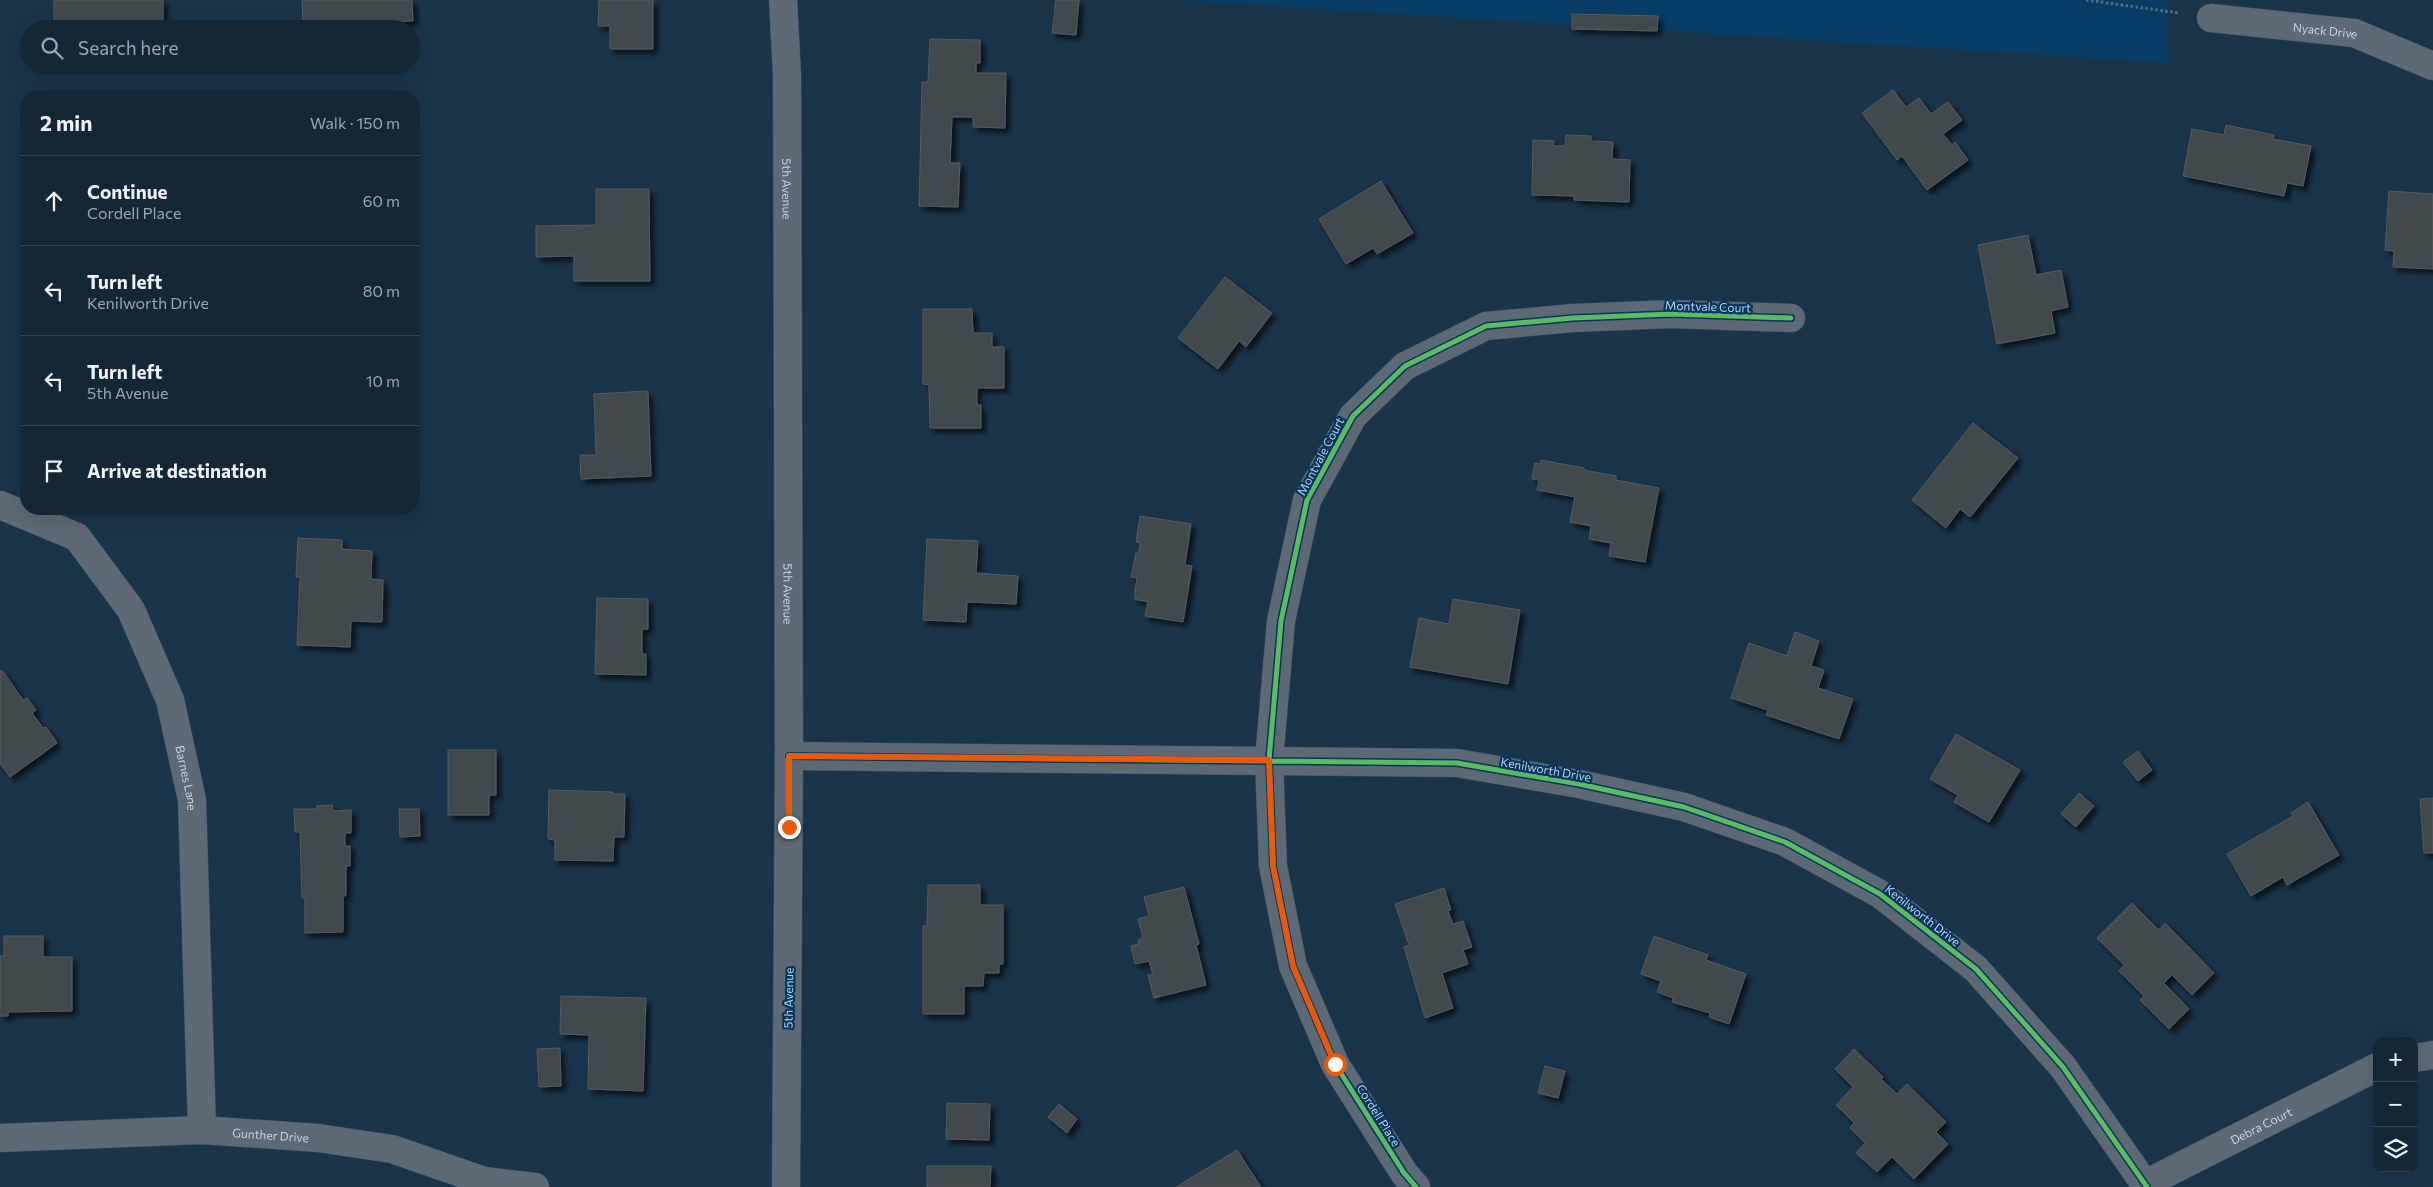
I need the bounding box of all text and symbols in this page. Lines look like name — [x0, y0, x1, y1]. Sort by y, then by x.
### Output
search box — [20, 20, 420, 75]
street label: Nyack Drive — [2292, 20, 2360, 41]
icon: search — [38, 34, 66, 62]
text: Search here — [78, 36, 178, 59]
text: 2 min — [40, 110, 92, 135]
text: Walk · 150 m — [310, 113, 400, 132]
street label: 5th Avenue — [780, 158, 794, 219]
text: Continue — [87, 180, 167, 203]
icon: ahead — [40, 187, 68, 215]
text: 60 m — [363, 191, 400, 210]
text: Cordell Place — [87, 203, 181, 222]
text: Turn left — [87, 270, 162, 293]
icon: left — [40, 277, 68, 305]
text: 80 m — [363, 281, 400, 300]
text: Kenilworth Drive — [87, 293, 209, 312]
street label: Montvale Court — [1665, 297, 1751, 315]
text: Turn left — [87, 360, 162, 383]
icon: left — [40, 367, 68, 395]
text: 10 m — [366, 371, 400, 390]
text: 5th Avenue — [87, 383, 168, 402]
street label: Montvale Court — [1294, 415, 1346, 497]
icon: arrive — [40, 457, 68, 485]
text: Arrive at destination — [87, 459, 267, 482]
street label: 5th Avenue — [781, 563, 796, 624]
street label: Barnes Lane — [173, 744, 199, 811]
street label: Kenilworth Drive — [1500, 754, 1592, 784]
route end — [778, 816, 801, 839]
street label: Kenilworth Drive — [1883, 881, 1963, 949]
street label: 5th Avenue — [780, 967, 796, 1029]
map controls — [2373, 1037, 2418, 1172]
button: + — [2373, 1037, 2418, 1082]
route start — [1324, 1053, 1347, 1076]
street label: Cordell Place — [1354, 1081, 1404, 1149]
button: − — [2373, 1082, 2418, 1127]
street label: Debra Court — [2228, 1104, 2294, 1147]
street label: Gunther Drive — [232, 1125, 309, 1144]
button: layers — [2373, 1127, 2418, 1172]

